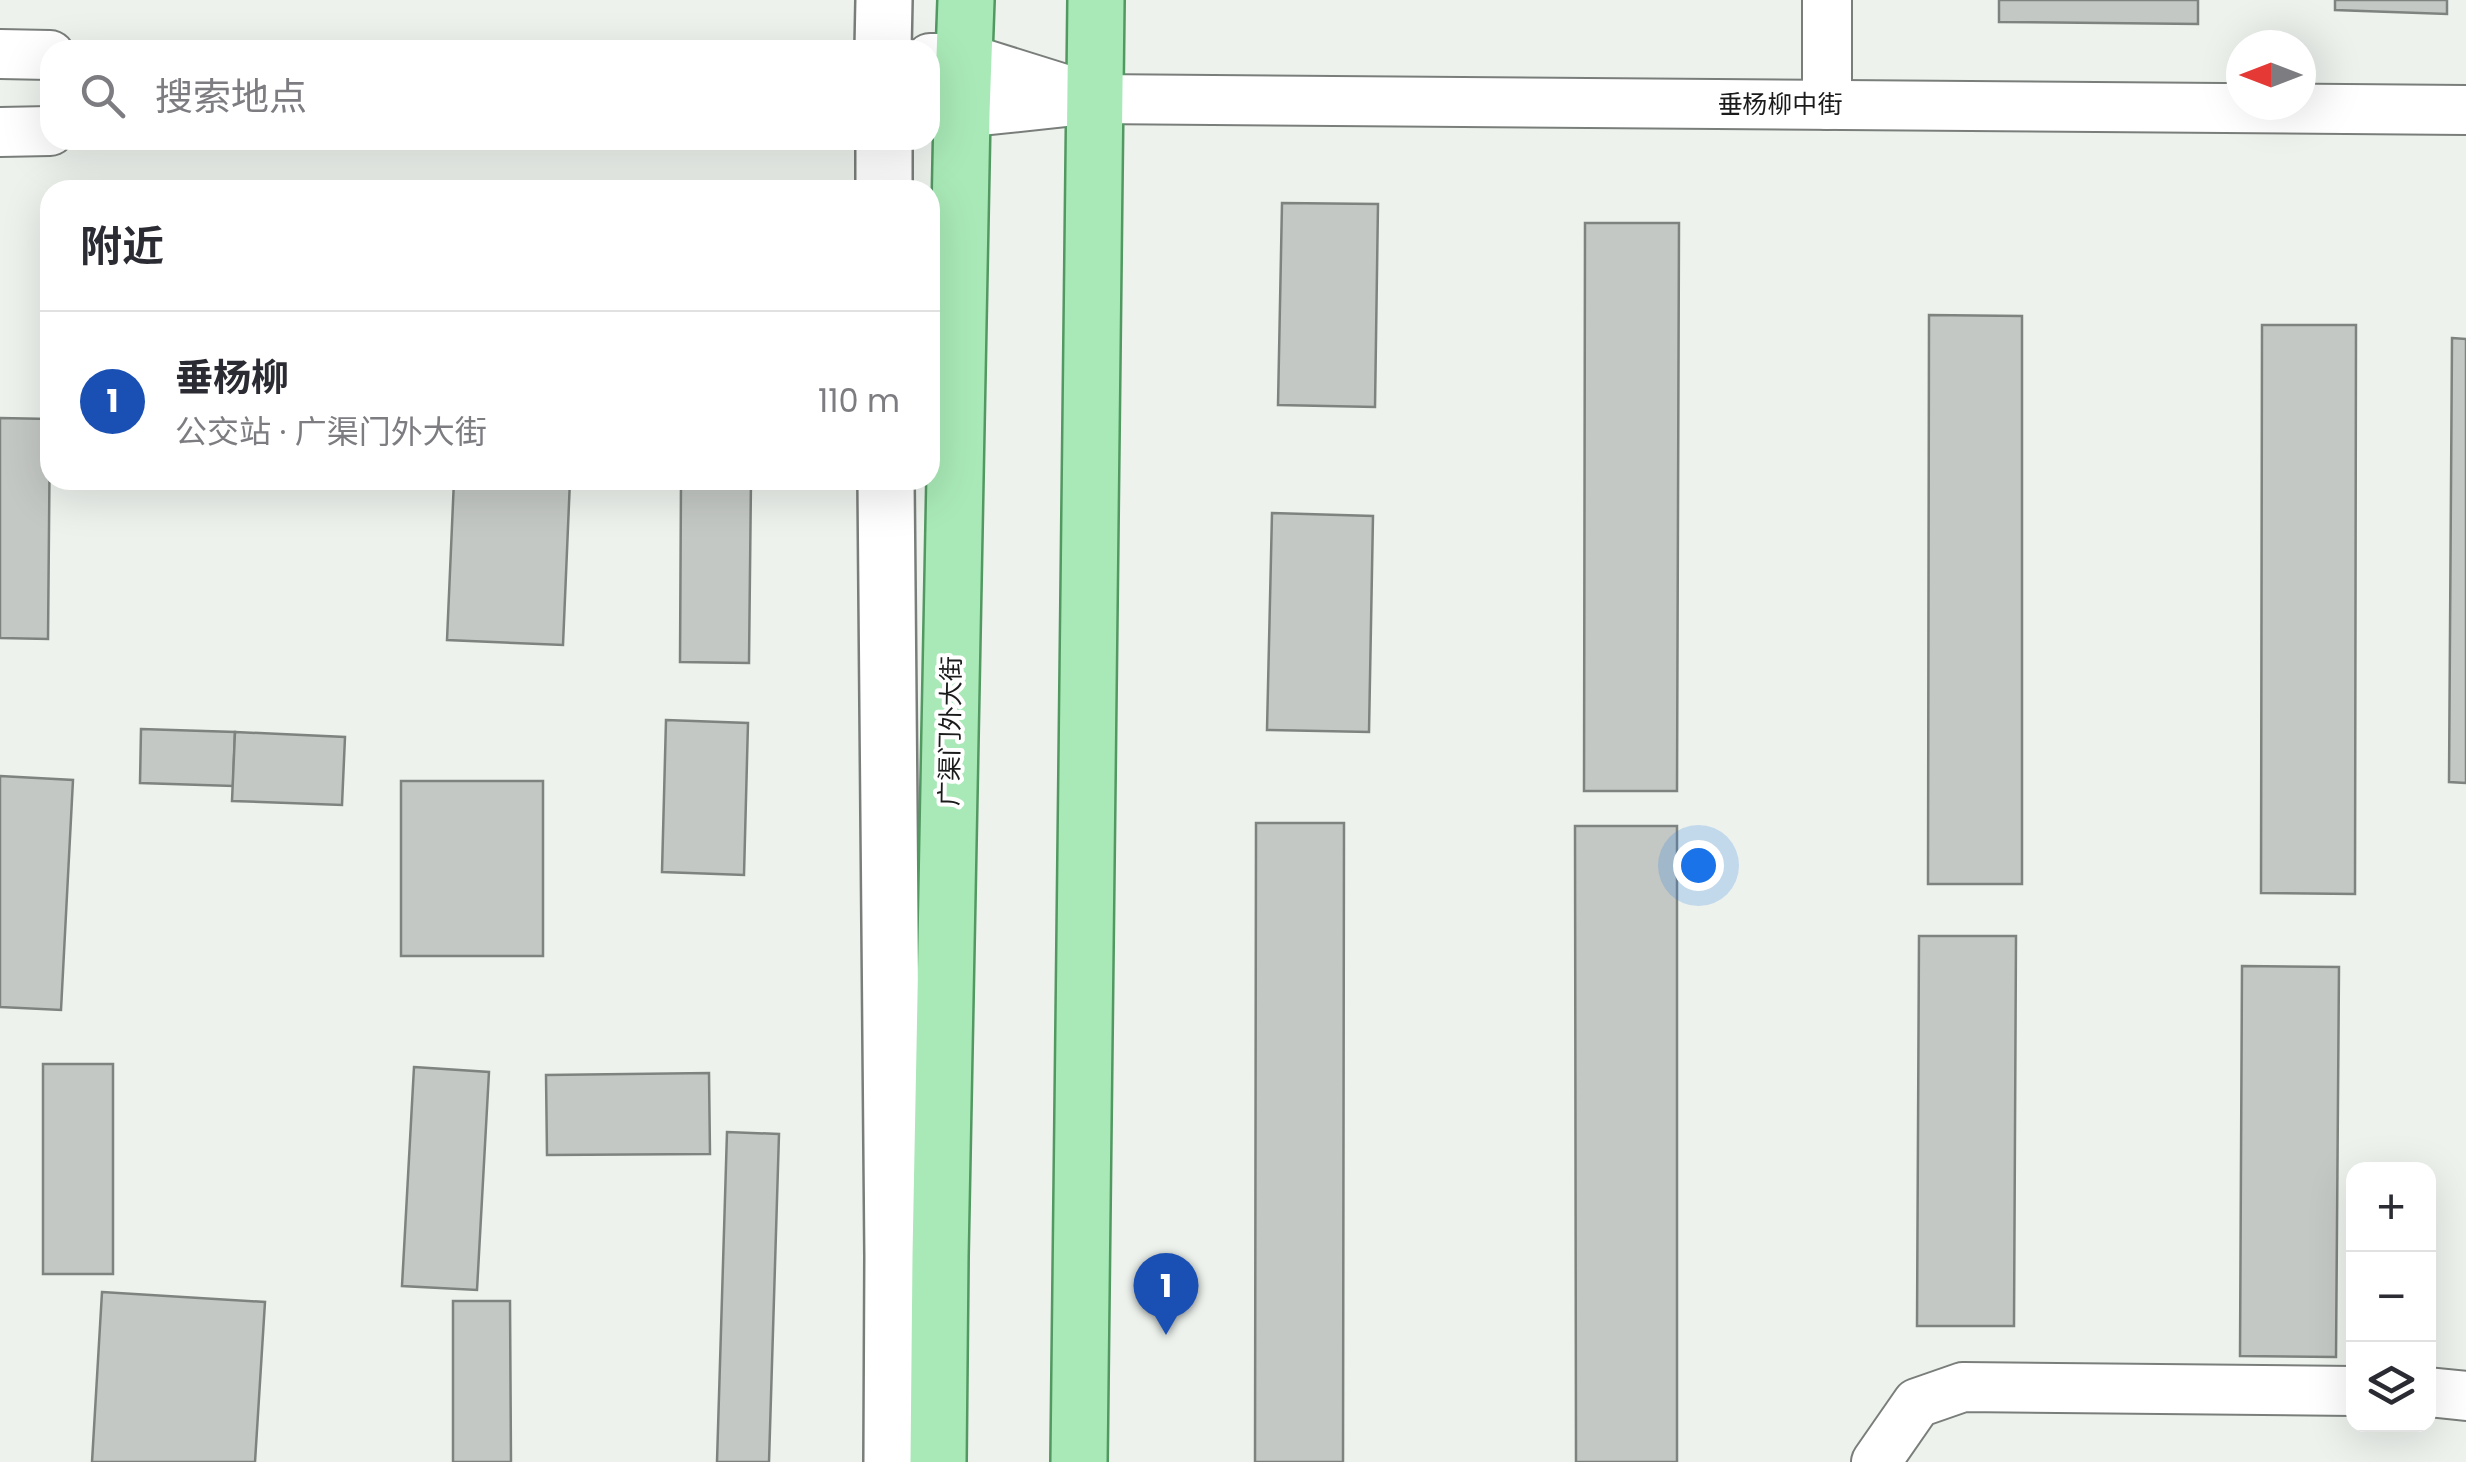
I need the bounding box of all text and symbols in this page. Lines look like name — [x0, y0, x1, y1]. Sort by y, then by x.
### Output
north arrow — [2226, 30, 2316, 120]
search box — [40, 40, 940, 150]
icon: search — [75, 68, 130, 123]
text: 搜索地点 — [155, 70, 307, 123]
street label: 垂杨柳中街 — [1717, 87, 1843, 122]
text: 附近 — [80, 217, 164, 276]
text: 垂杨柳 — [175, 351, 289, 404]
text: 1 — [106, 378, 119, 423]
text: 110 m — [818, 378, 900, 423]
text: 公交站 · 广渠门外大街 — [175, 409, 487, 454]
street label: 广渠门外大街 — [932, 656, 969, 806]
your location — [1673, 840, 1724, 891]
map controls — [2346, 1162, 2436, 1432]
button: + — [2346, 1162, 2436, 1252]
pin: 1 — [1134, 1252, 1198, 1335]
button: − — [2346, 1252, 2436, 1342]
button: layers — [2346, 1342, 2436, 1432]

